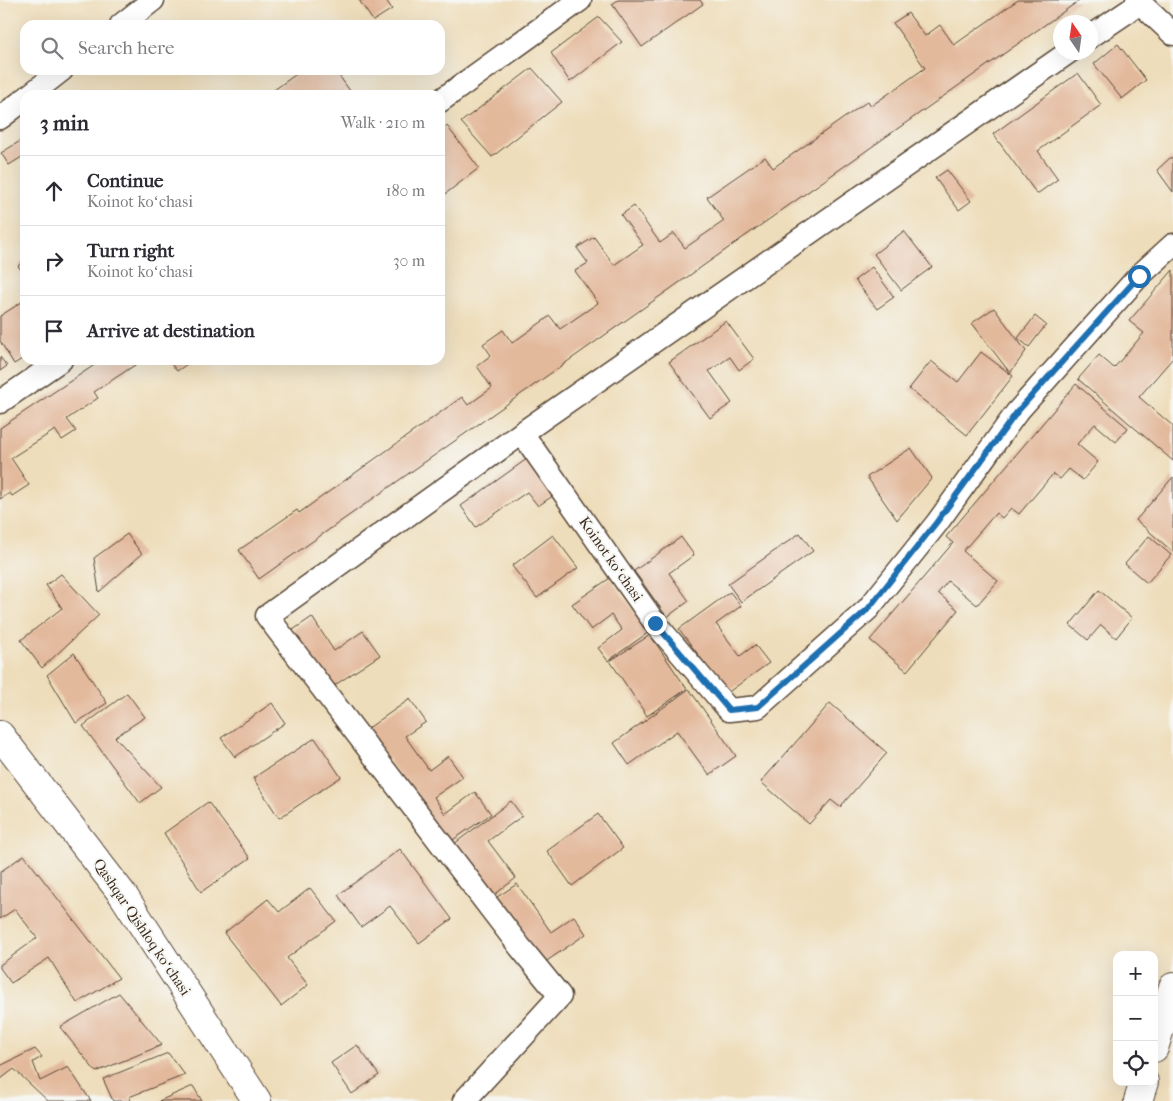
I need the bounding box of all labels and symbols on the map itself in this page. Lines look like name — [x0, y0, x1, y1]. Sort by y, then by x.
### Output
north arrow — [1053, 15, 1098, 60]
route start — [1128, 265, 1151, 288]
street label: Koinot koʻchasi — [575, 513, 647, 605]
route end — [644, 612, 667, 635]
street label: Qashqar Qishloq koʻchasi — [89, 855, 195, 999]

